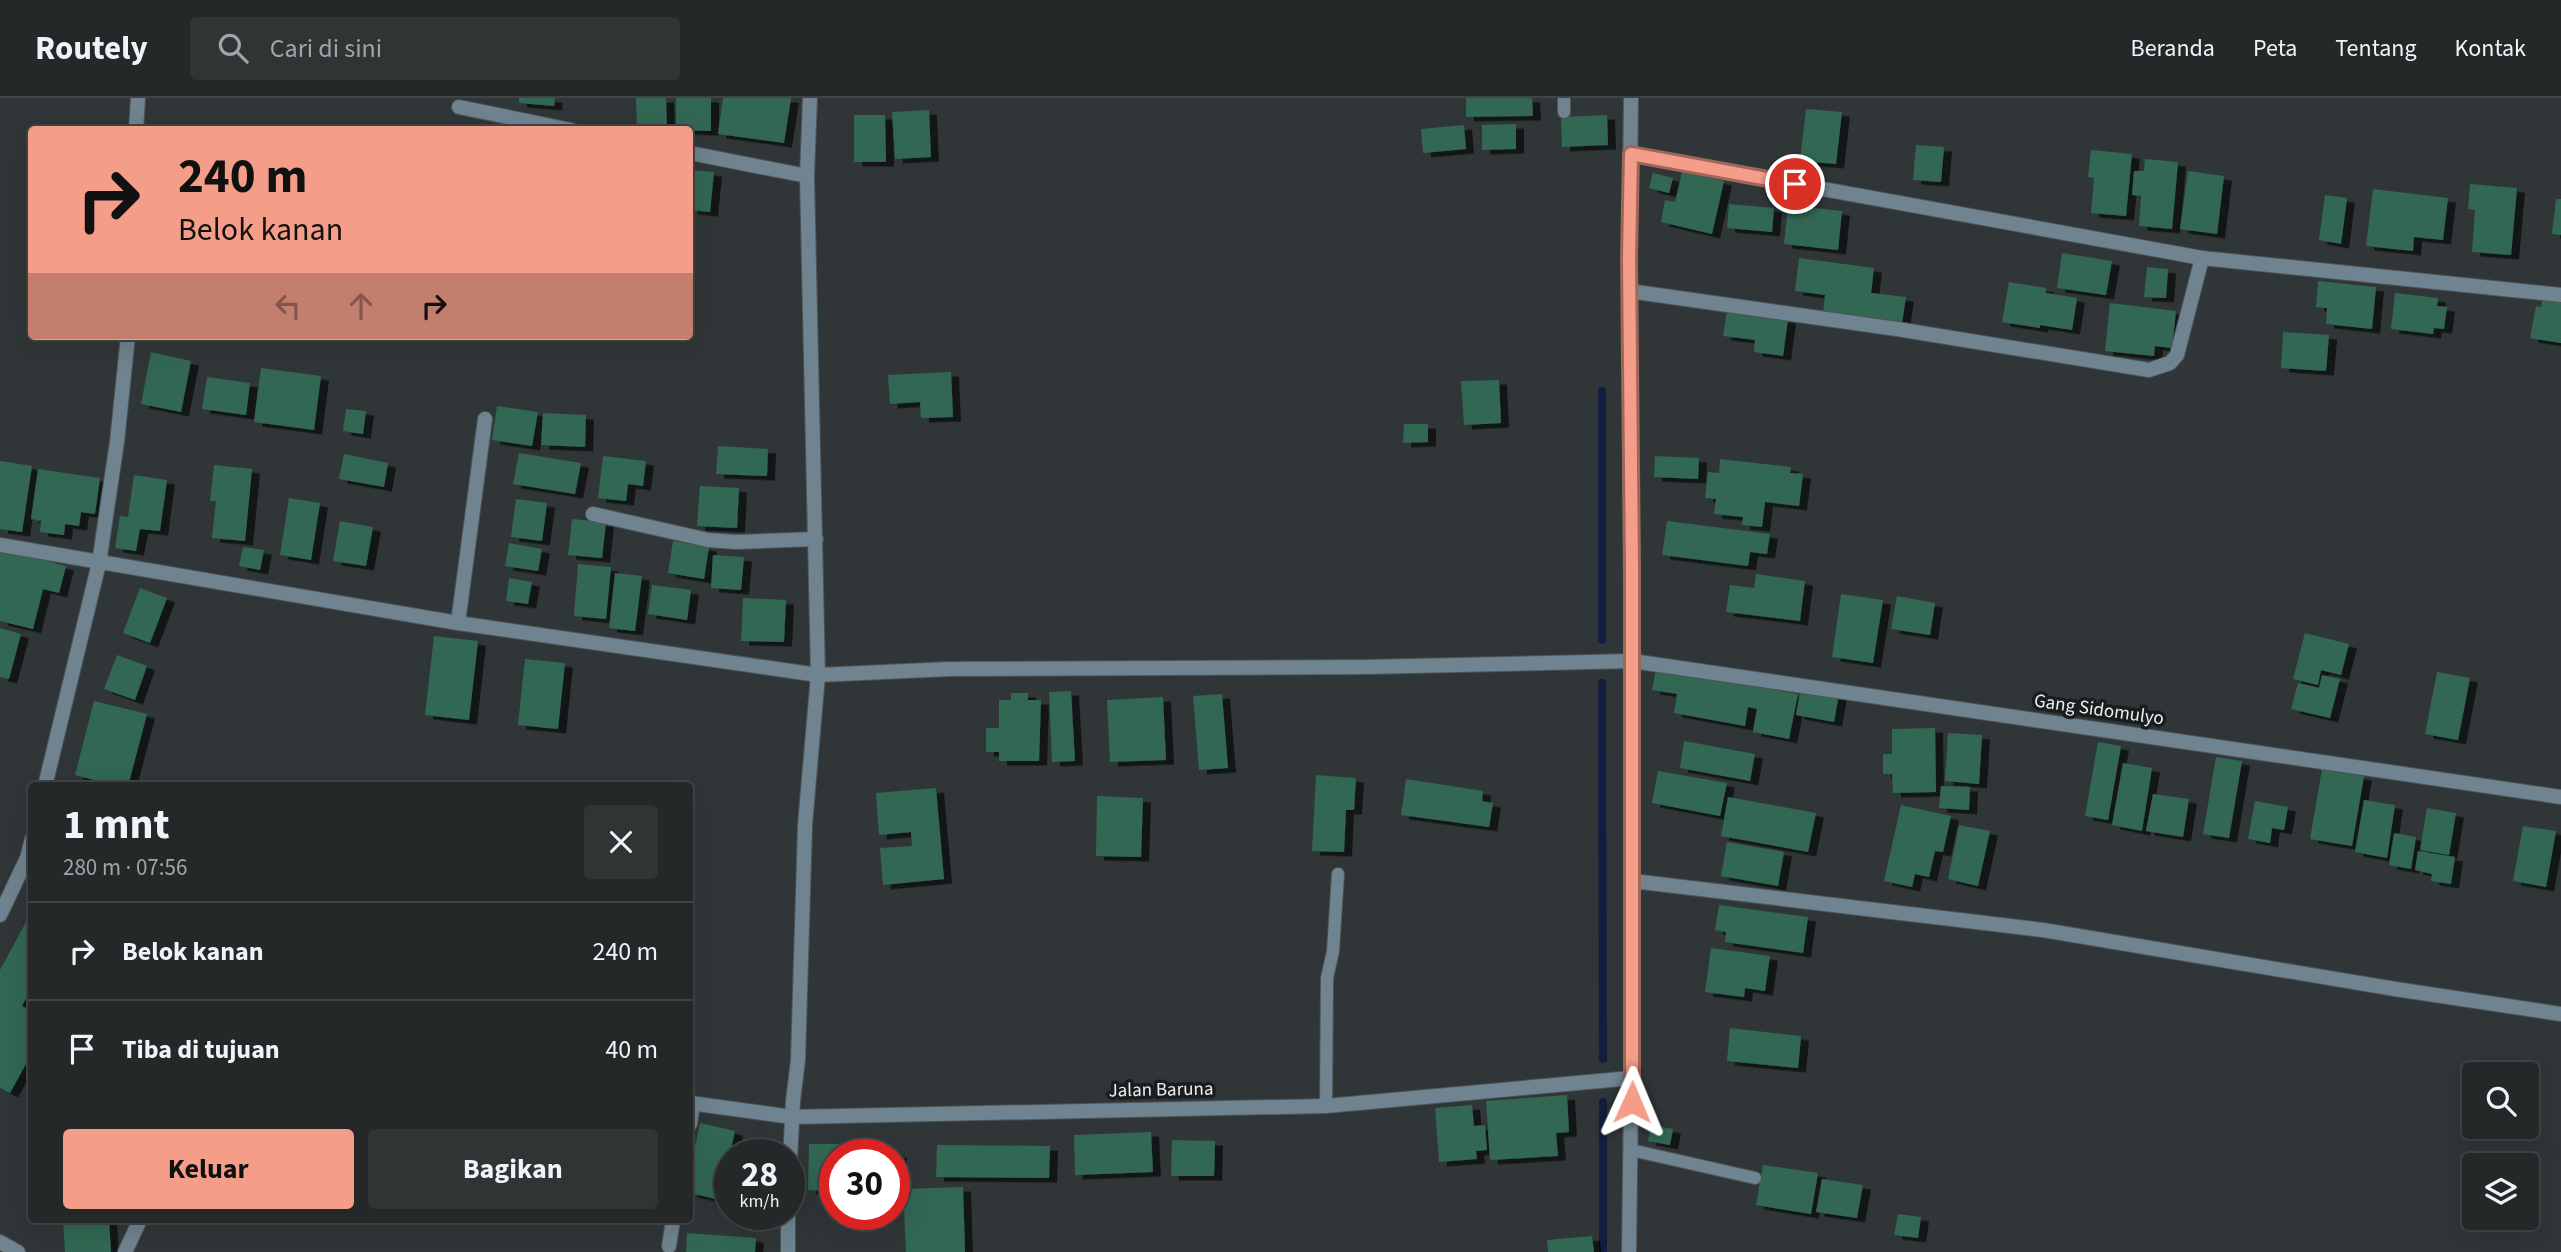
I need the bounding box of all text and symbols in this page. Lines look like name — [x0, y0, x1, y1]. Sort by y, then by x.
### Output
search box — [190, 17, 680, 80]
text: Routely — [35, 25, 148, 72]
icon: search — [214, 29, 252, 67]
text: Cari di sini — [270, 30, 382, 67]
text: Beranda — [2131, 31, 2215, 66]
text: Peta — [2253, 31, 2297, 66]
text: Tentang — [2335, 31, 2417, 66]
text: Kontak — [2455, 31, 2526, 66]
text: 240 m — [178, 142, 307, 212]
icon: right — [63, 154, 154, 245]
pin — [1765, 154, 1825, 214]
icon: arrive — [1776, 165, 1814, 203]
text: Belok kanan — [178, 207, 343, 253]
icon: left — [269, 287, 307, 325]
icon: ahead — [342, 287, 380, 325]
icon: right — [415, 287, 453, 325]
street label: Gang Sidomulyo — [2032, 688, 2166, 732]
text: 1 mnt — [63, 795, 170, 855]
button: close — [584, 805, 658, 879]
text: 280 m · 07:56 — [63, 851, 187, 884]
icon: right — [63, 932, 101, 970]
text: Belok kanan — [122, 933, 264, 970]
text: 240 m — [592, 933, 658, 970]
icon: arrive — [63, 1030, 101, 1068]
text: Tiba di tujuan — [122, 1031, 280, 1068]
text: 40 m — [605, 1031, 658, 1068]
map controls — [2462, 1062, 2539, 1230]
button: search — [2462, 1062, 2539, 1139]
position arrow — [1595, 1065, 1669, 1139]
street label: Jalan Baruna — [1108, 1076, 1214, 1104]
button: Keluar — [63, 1129, 354, 1209]
button: Bagikan — [368, 1129, 658, 1209]
speed limit sign: 30 — [819, 1139, 910, 1230]
text: 28 — [741, 1150, 778, 1200]
button: layers — [2462, 1153, 2539, 1230]
text: km/h — [740, 1189, 779, 1214]

